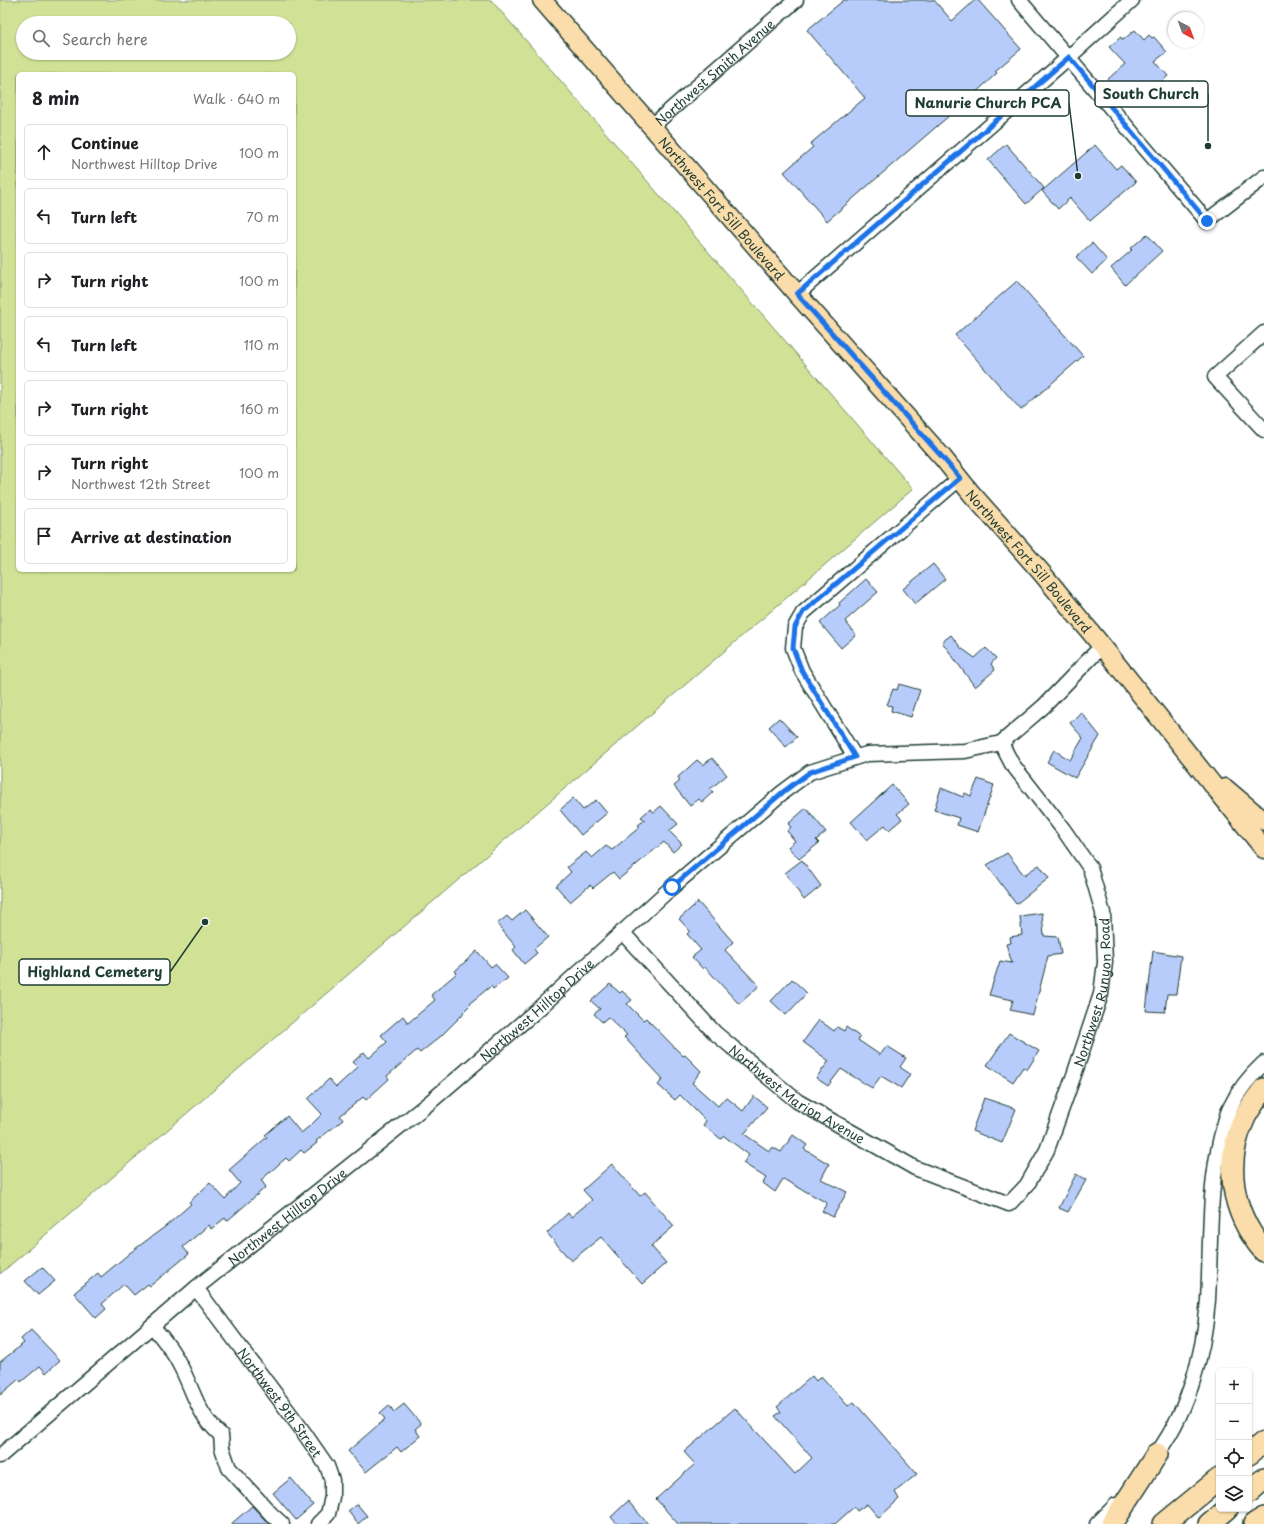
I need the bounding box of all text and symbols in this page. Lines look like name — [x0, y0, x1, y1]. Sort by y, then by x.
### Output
north arrow — [1168, 12, 1204, 48]
street label: Northwest Smith Avenue — [650, 14, 778, 129]
search box — [16, 16, 296, 60]
icon: search — [30, 27, 52, 49]
text: Search here — [62, 27, 148, 50]
callout: South Church — [1095, 81, 1208, 107]
text: South Church — [1103, 83, 1199, 104]
text: 8 min — [32, 85, 80, 111]
text: Walk · 640 m — [193, 89, 280, 108]
callout: Nanurie Church PCA — [906, 90, 1069, 116]
text: Nanurie Church PCA — [915, 92, 1061, 113]
text: Continue — [71, 131, 139, 154]
street label: Northwest Fort Sill Boulevard — [655, 132, 790, 283]
icon: ahead — [33, 141, 55, 163]
text: 100 m — [239, 143, 279, 162]
text: Northwest Hilltop Drive — [71, 154, 217, 173]
icon: left — [33, 205, 55, 227]
text: Turn left — [71, 205, 137, 228]
text: 70 m — [246, 207, 279, 226]
route end — [1198, 212, 1216, 230]
icon: right — [33, 269, 55, 291]
text: Turn right — [71, 269, 148, 292]
text: 100 m — [239, 271, 279, 290]
icon: left — [33, 333, 55, 355]
text: Turn left — [71, 333, 137, 356]
text: 110 m — [244, 335, 279, 354]
icon: right — [33, 397, 55, 419]
text: Turn right — [71, 397, 148, 420]
text: 160 m — [240, 399, 279, 418]
text: Turn right — [71, 451, 148, 474]
icon: right — [33, 461, 55, 483]
text: 100 m — [239, 463, 279, 482]
text: Northwest 12th Street — [71, 474, 210, 493]
street label: Northwest Fort Sill Boulevard — [962, 485, 1097, 637]
icon: arrive — [33, 525, 55, 547]
text: Arrive at destination — [71, 525, 232, 548]
route start — [663, 878, 681, 896]
street label: Northwest Runyon Road — [1068, 918, 1114, 1069]
street label: Northwest Hilltop Drive — [475, 954, 598, 1065]
callout: Highland Cemetery — [19, 959, 170, 985]
text: Highland Cemetery — [27, 961, 163, 982]
street label: Northwest Marion Avenue — [726, 1040, 869, 1147]
street label: Northwest Hilltop Drive — [223, 1163, 350, 1269]
street label: Northwest 9th Street — [234, 1343, 327, 1461]
map controls — [1216, 1368, 1252, 1512]
button: + — [1216, 1368, 1252, 1404]
button: − — [1216, 1404, 1252, 1440]
button: locate — [1216, 1440, 1252, 1476]
button: layers — [1216, 1476, 1252, 1512]

